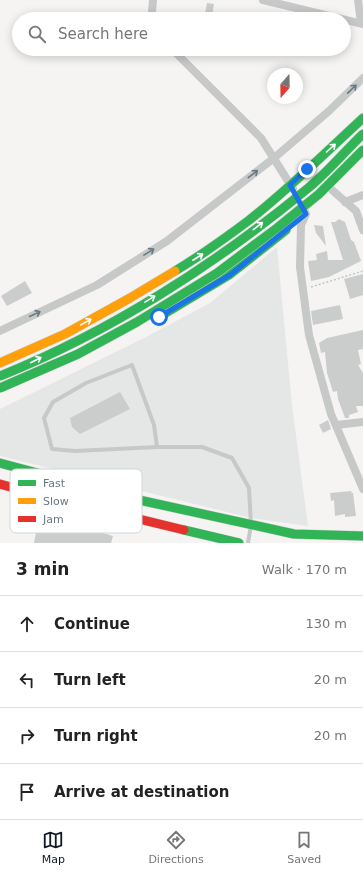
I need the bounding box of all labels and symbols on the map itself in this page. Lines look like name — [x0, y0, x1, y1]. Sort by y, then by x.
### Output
north arrow — [267, 68, 303, 104]
one-way arrow — [347, 85, 357, 94]
one-way arrow — [325, 143, 336, 152]
route end — [298, 160, 316, 178]
one-way arrow — [248, 170, 259, 178]
one-way arrow — [253, 222, 264, 231]
one-way arrow — [143, 248, 154, 256]
one-way arrow — [192, 253, 203, 261]
one-way arrow — [144, 295, 156, 303]
route start — [150, 308, 168, 326]
one-way arrow — [29, 310, 41, 317]
one-way arrow — [79, 318, 91, 326]
one-way arrow — [30, 356, 42, 364]
legend — [10, 469, 142, 533]
text: Fast — [43, 477, 66, 490]
text: Slow — [43, 495, 69, 508]
text: Jam — [42, 513, 64, 526]

